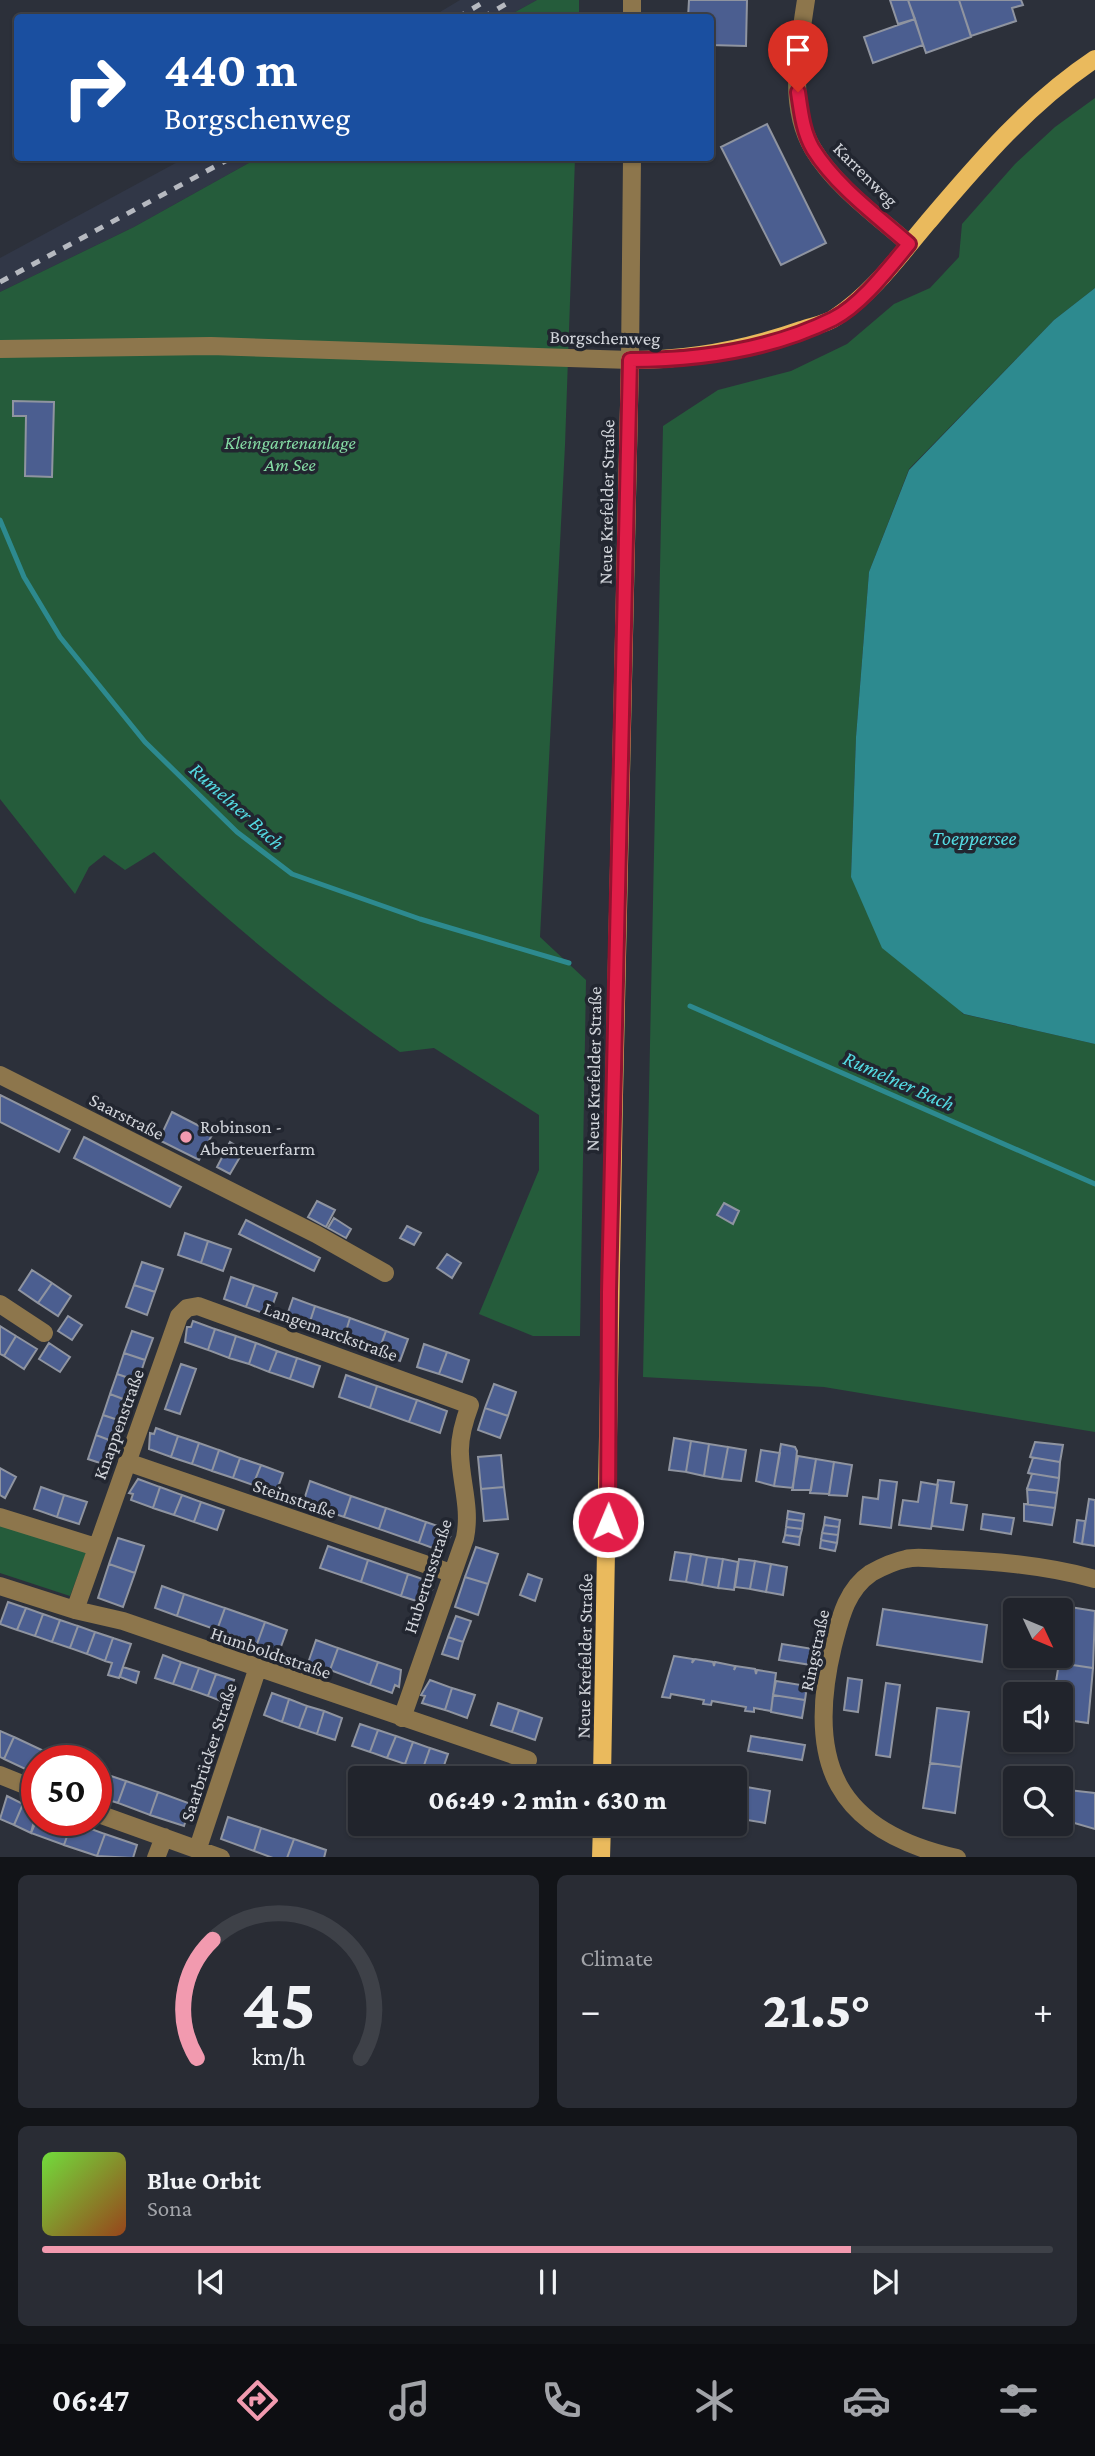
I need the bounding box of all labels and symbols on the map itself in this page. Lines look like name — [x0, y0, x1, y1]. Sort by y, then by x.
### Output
pin — [768, 20, 828, 92]
street label: Karrenweg — [829, 138, 902, 211]
street label: Borgschenweg — [549, 326, 660, 349]
street label: Neue Krefelder Straße — [595, 419, 618, 585]
park label: Kleingartenanlage Am See — [224, 432, 356, 475]
water label: Rumelner Bach — [185, 757, 289, 855]
water label: Toeppersee — [931, 826, 1017, 850]
street label: Neue Krefelder Straße — [582, 986, 605, 1152]
water label: Rumelner Bach — [840, 1046, 958, 1116]
street label: Saarstraße — [86, 1089, 168, 1144]
place label: Robinson - Abenteuerfarm — [200, 1116, 315, 1159]
marker: Robinson - Abenteuerfarm — [178, 1129, 194, 1145]
street label: Langemarckstraße — [261, 1297, 401, 1365]
street label: Knappenstraße — [89, 1366, 148, 1482]
street label: Steinstraße — [251, 1474, 339, 1522]
position arrow — [571, 1485, 645, 1559]
street label: Hubertusstraße — [399, 1516, 456, 1636]
street label: Neue Krefelder Straße — [573, 1573, 596, 1739]
north arrow — [1003, 1598, 1073, 1668]
street label: Ringstraße — [796, 1607, 833, 1693]
street label: Humboldtstraße — [208, 1622, 334, 1683]
street label: Saarbrücker Straße — [176, 1680, 241, 1824]
speed limit sign: 50 — [21, 1745, 112, 1836]

